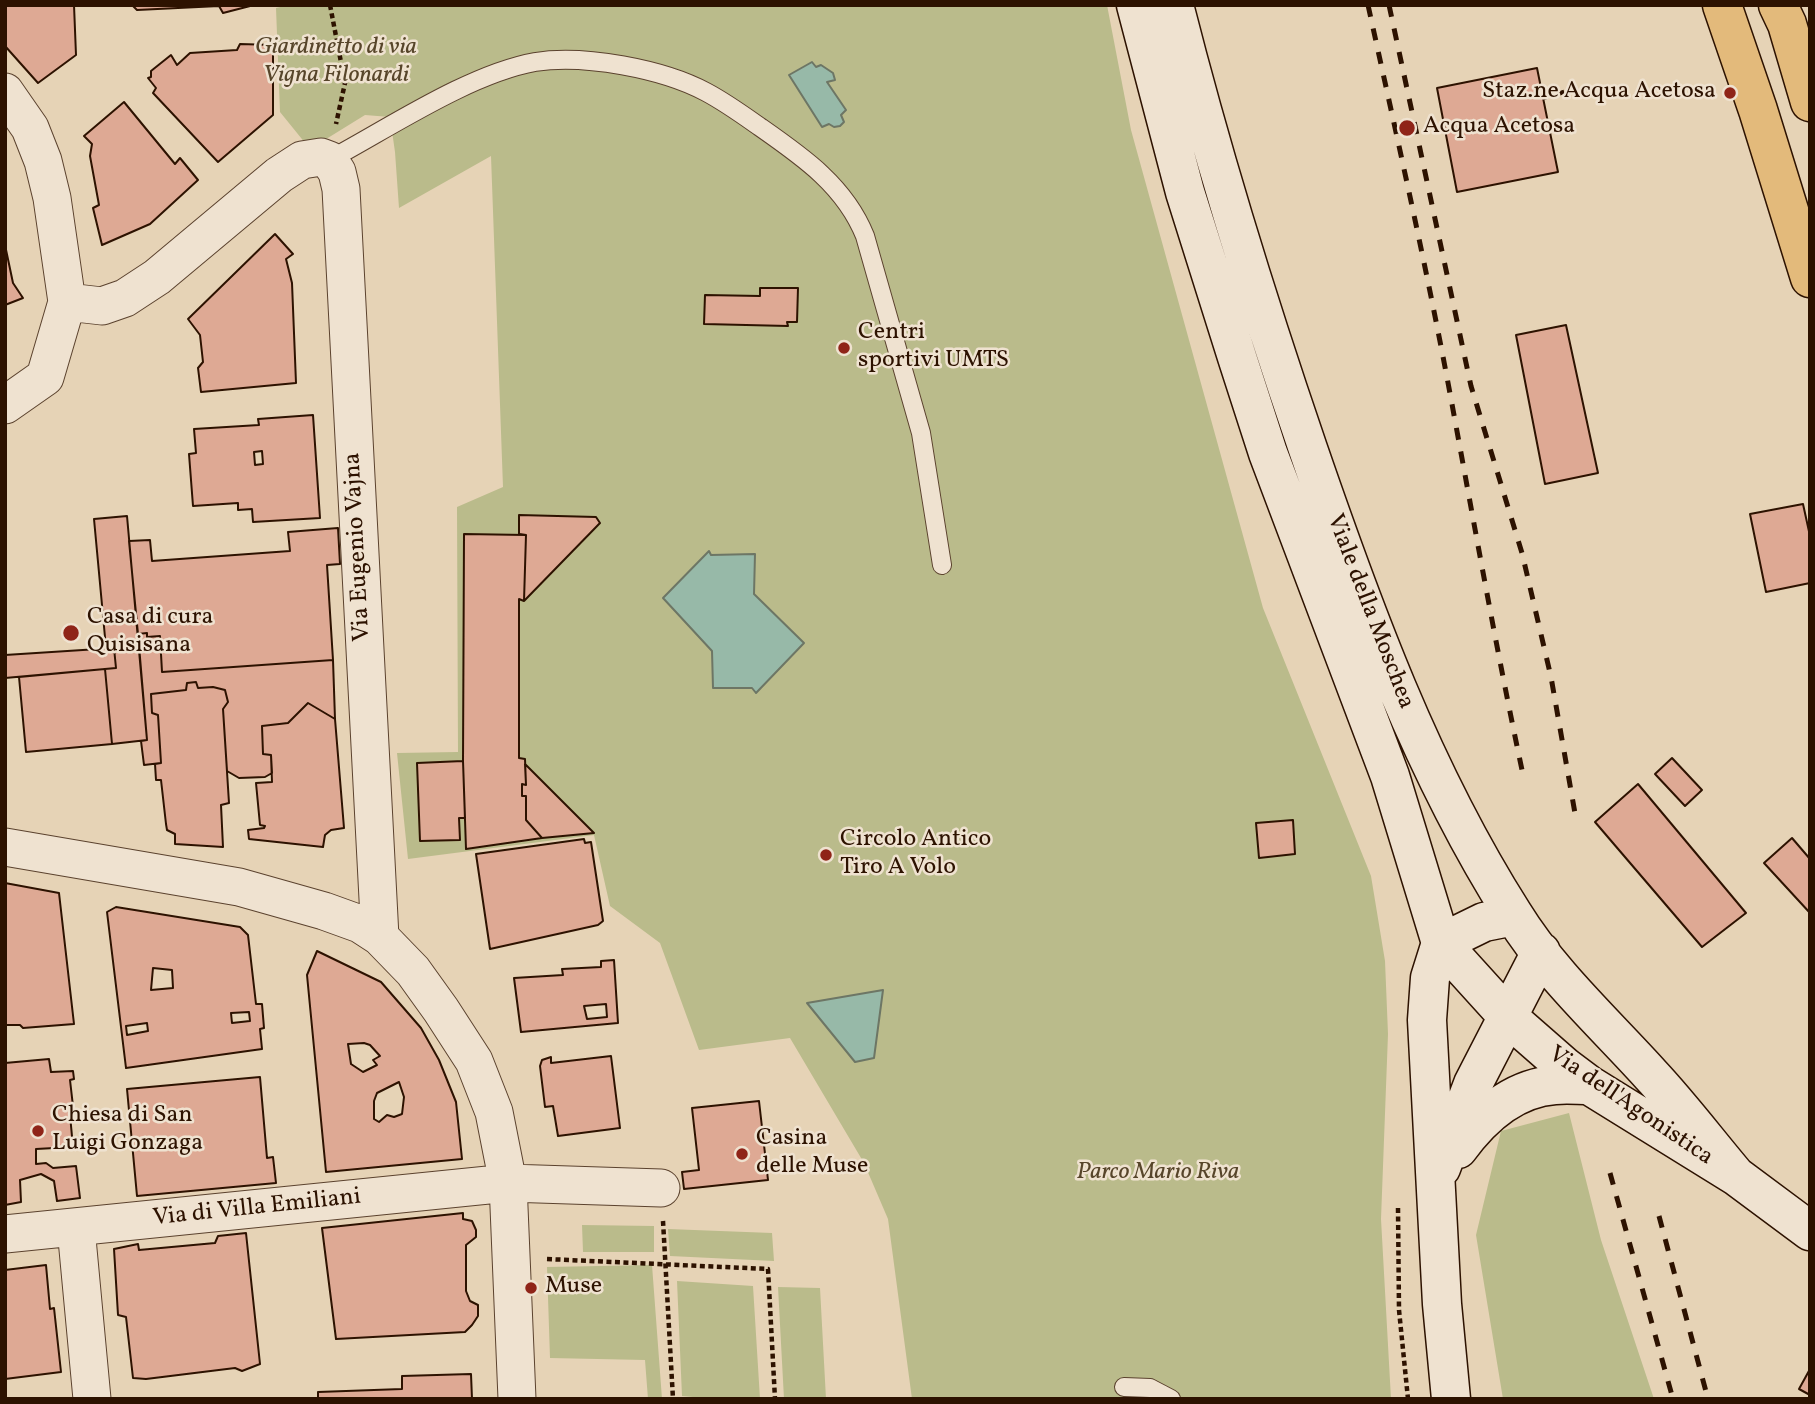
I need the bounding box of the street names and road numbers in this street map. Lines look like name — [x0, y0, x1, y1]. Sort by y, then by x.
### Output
street label: Via Eugenio Vajna — [340, 452, 378, 642]
street label: Viale della Moschea — [1319, 510, 1419, 714]
street label: Via dell'Agonistica — [1542, 1041, 1718, 1173]
street label: Via di Villa Emiliani — [151, 1184, 363, 1234]

